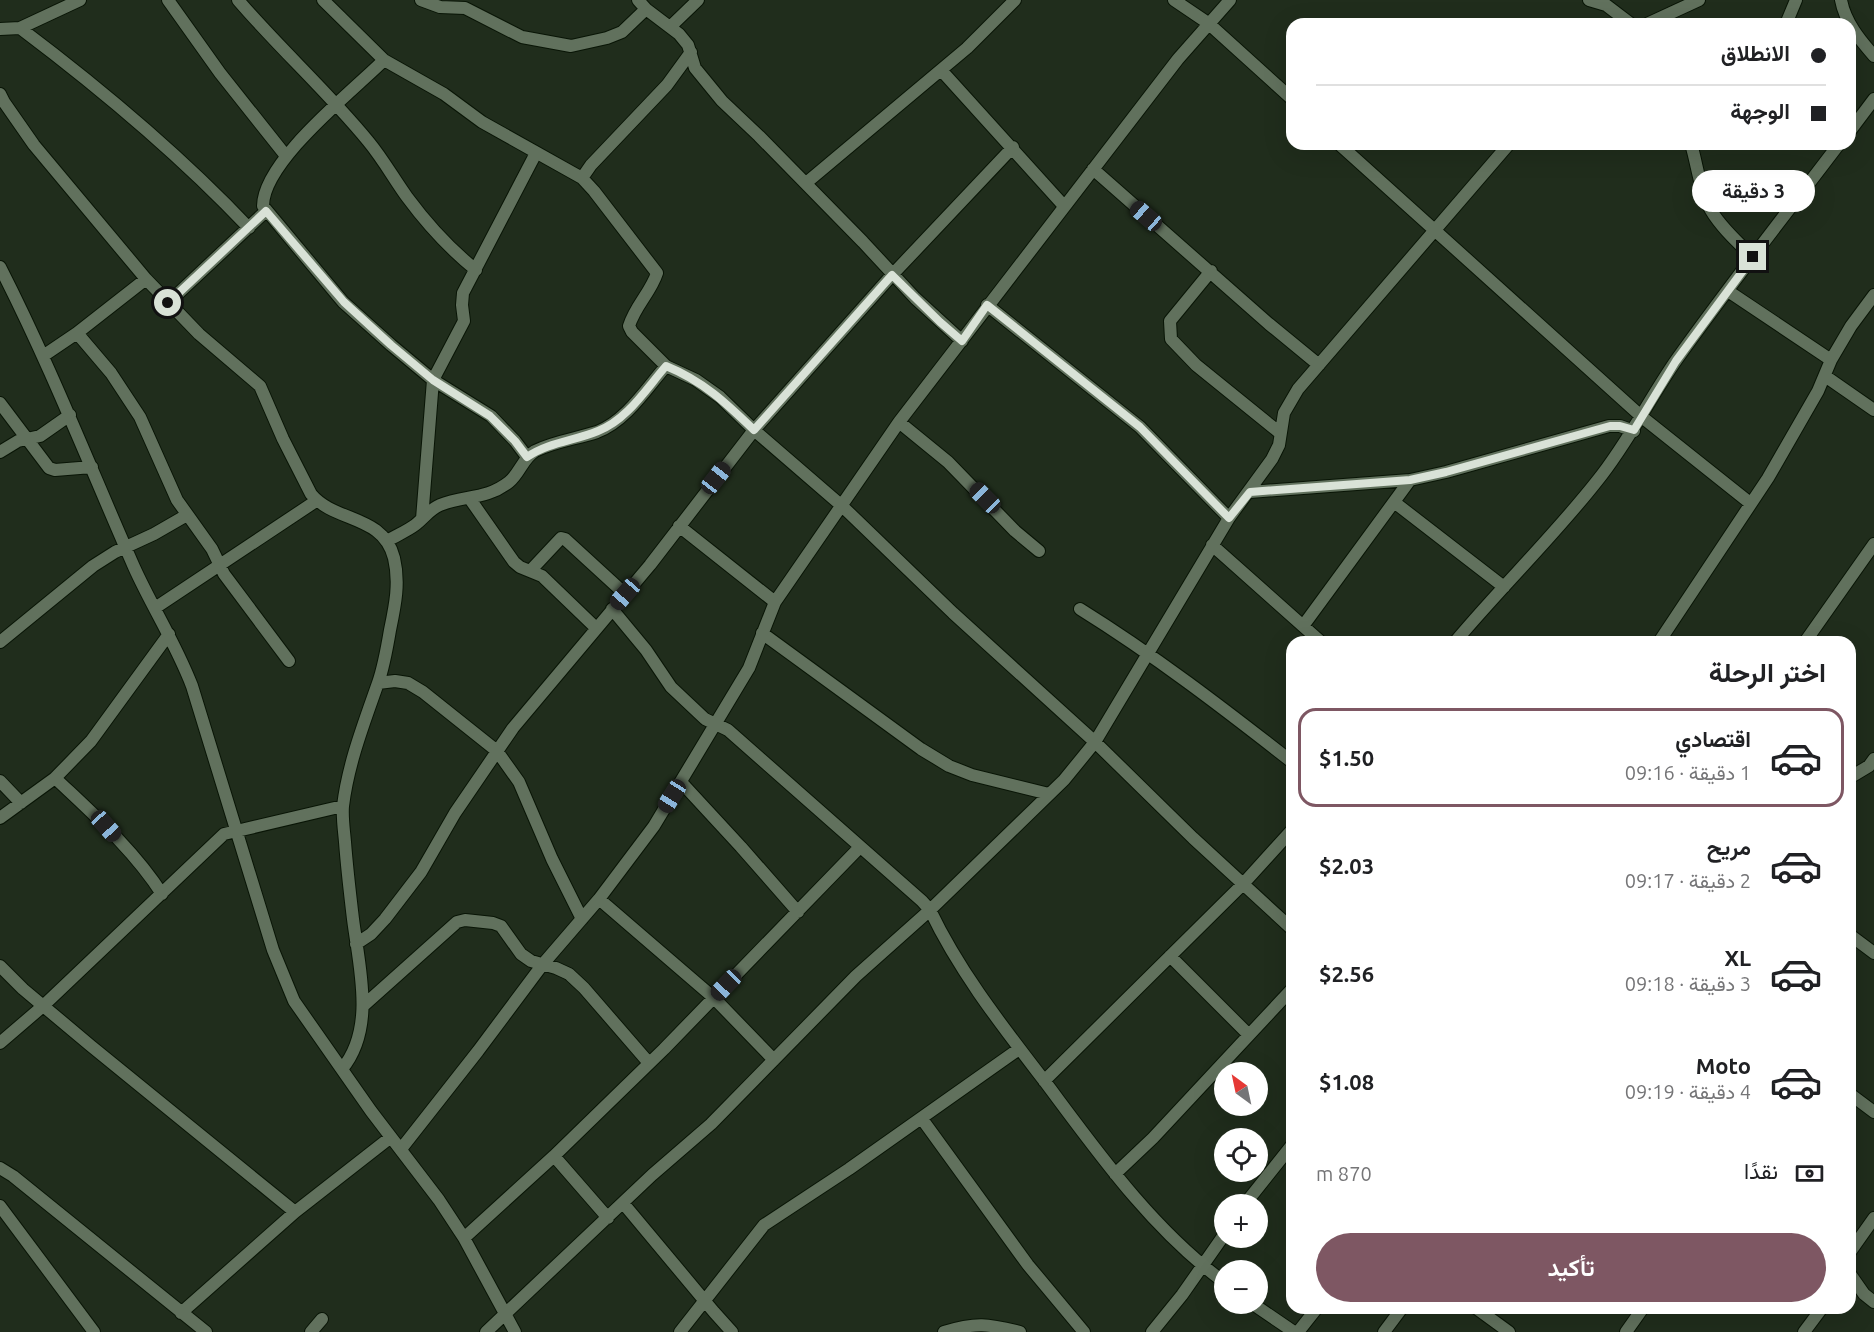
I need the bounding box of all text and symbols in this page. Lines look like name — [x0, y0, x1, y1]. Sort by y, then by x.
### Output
text: الانطلاق — [1721, 40, 1790, 65]
text: الوجهة — [1730, 98, 1790, 123]
callout: 3 دقيقة — [1692, 170, 1814, 212]
text: 3 دقيقة — [1722, 179, 1785, 202]
car — [1127, 197, 1165, 235]
route end — [1739, 243, 1766, 270]
route start — [154, 289, 181, 316]
car — [698, 458, 734, 498]
car — [966, 479, 1004, 517]
car — [606, 575, 644, 613]
text: اختر الرحلة — [1709, 657, 1826, 687]
text: اقتصادي — [1675, 726, 1751, 751]
icon: car — [1769, 731, 1823, 785]
text: $1.50 — [1319, 745, 1374, 770]
text: 1 دقيقة · 09:16 — [1625, 761, 1751, 784]
car — [655, 776, 689, 816]
car — [87, 807, 125, 845]
text: مريح — [1707, 834, 1751, 859]
icon: car — [1769, 839, 1823, 893]
text: $2.03 — [1319, 853, 1374, 878]
text: 2 دقيقة · 09:17 — [1625, 869, 1751, 892]
text: XL — [1724, 945, 1751, 970]
icon: car — [1769, 947, 1823, 1001]
text: $2.56 — [1319, 961, 1374, 986]
car — [707, 966, 745, 1004]
text: 3 دقيقة · 09:18 — [1625, 972, 1751, 995]
text: Moto — [1696, 1053, 1751, 1078]
icon: car — [1769, 1055, 1823, 1109]
north arrow — [1214, 1062, 1268, 1116]
map controls — [1214, 1062, 1268, 1314]
text: $1.08 — [1319, 1069, 1374, 1094]
text: 4 دقيقة · 09:19 — [1625, 1080, 1751, 1103]
button: locate — [1214, 1128, 1268, 1182]
icon: cash — [1793, 1157, 1826, 1190]
text: نقدًا — [1744, 1158, 1778, 1183]
text: 870 m — [1316, 1162, 1372, 1185]
button: + — [1214, 1194, 1268, 1248]
button: تأكيد — [1316, 1233, 1826, 1302]
button: − — [1214, 1260, 1268, 1314]

